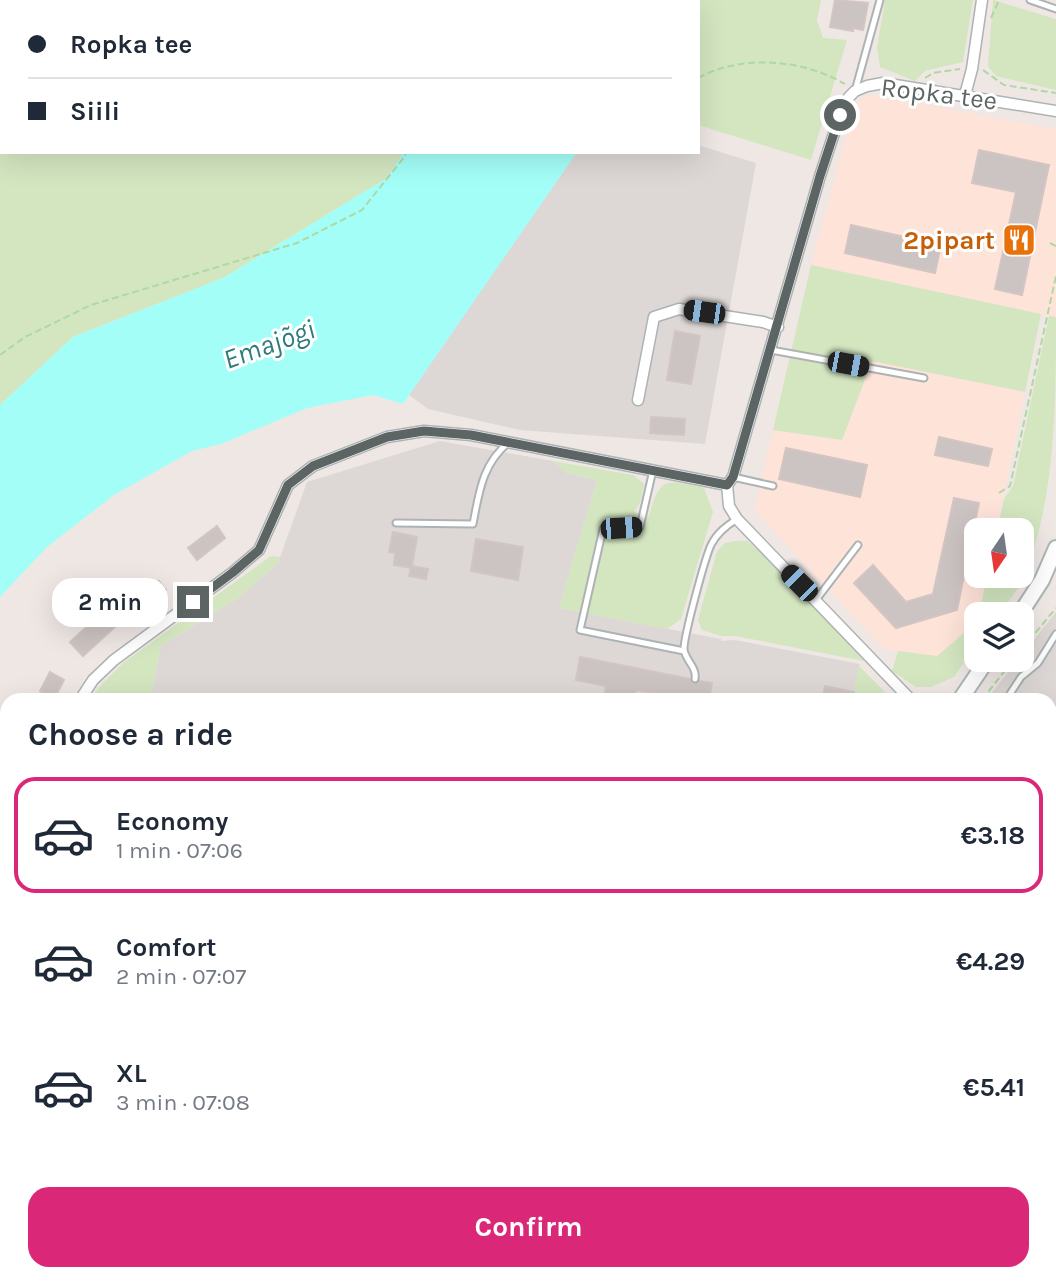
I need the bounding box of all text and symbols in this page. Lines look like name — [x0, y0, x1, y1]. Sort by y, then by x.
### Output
text: Ropka tee — [70, 29, 192, 60]
street label: Ropka tee — [879, 71, 999, 117]
text: Siili — [70, 96, 120, 127]
route start — [824, 99, 856, 131]
restaurant icon: 2pipart — [1000, 221, 1038, 259]
place label: 2pipart — [903, 225, 995, 256]
car — [682, 299, 727, 325]
water label: Emajõgi — [219, 312, 319, 376]
car — [826, 350, 871, 378]
car — [600, 516, 643, 540]
north arrow — [964, 518, 1034, 588]
map controls — [964, 518, 1034, 672]
car — [777, 561, 822, 605]
callout: 2 min — [53, 578, 168, 626]
route end — [177, 586, 209, 618]
text: 2 min — [78, 589, 142, 616]
button: layers — [964, 602, 1034, 672]
text: Choose a ride — [28, 716, 233, 753]
icon: car — [32, 804, 95, 867]
text: Economy — [116, 806, 228, 837]
text: €3.18 — [961, 820, 1025, 851]
text: 1 min · 07:06 — [116, 837, 243, 864]
icon: car — [32, 930, 95, 993]
text: Comfort — [116, 932, 217, 963]
text: €4.29 — [956, 946, 1025, 977]
text: 2 min · 07:07 — [116, 963, 246, 990]
icon: car — [32, 1056, 95, 1119]
text: XL — [116, 1058, 147, 1089]
text: €5.41 — [963, 1072, 1025, 1103]
text: 3 min · 07:08 — [116, 1089, 250, 1116]
button: Confirm — [28, 1187, 1029, 1267]

